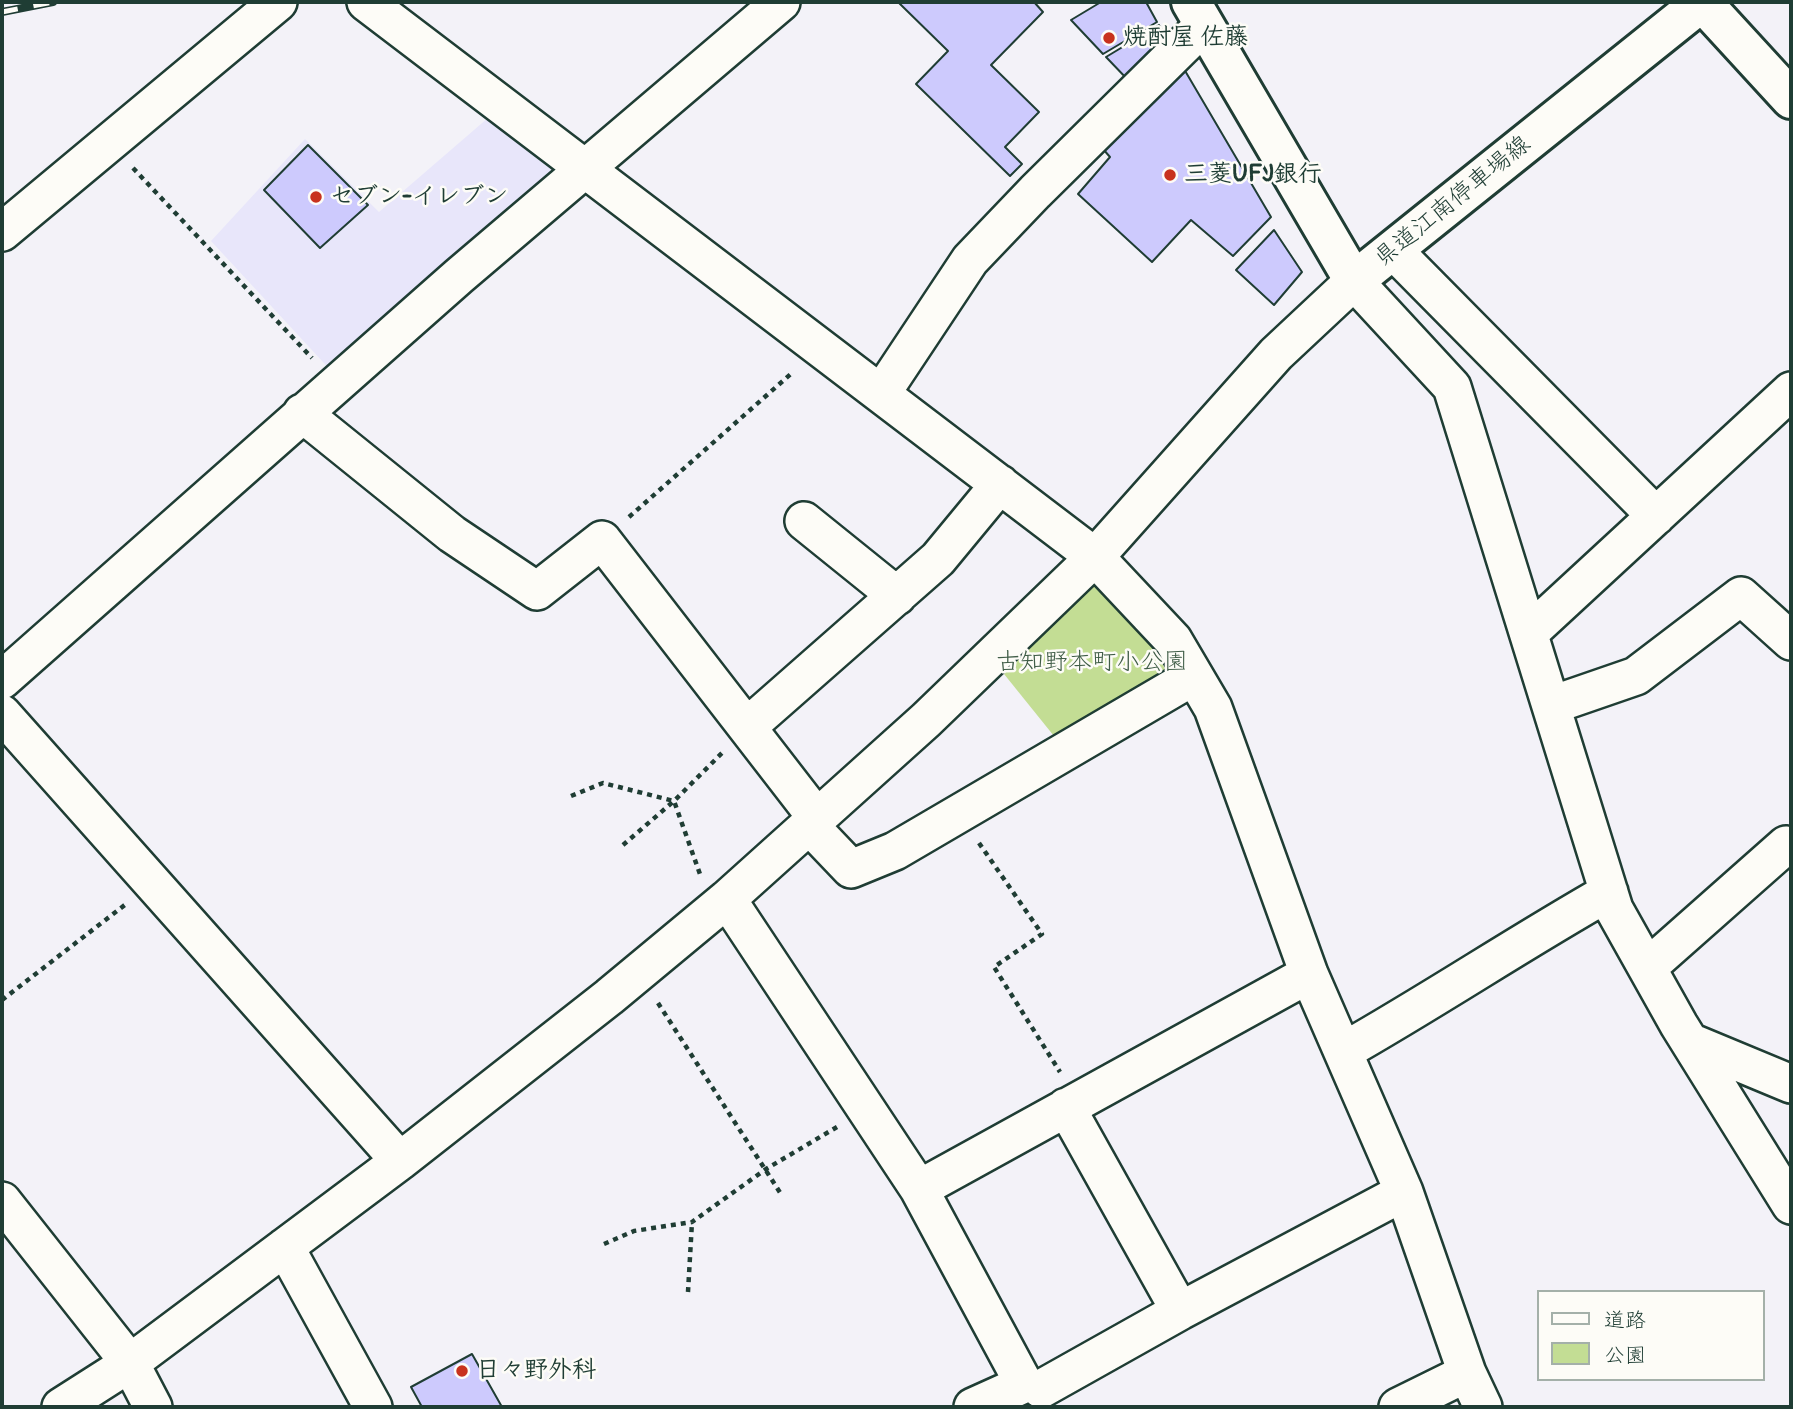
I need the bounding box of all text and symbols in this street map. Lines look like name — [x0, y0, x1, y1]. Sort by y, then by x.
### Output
place label: 焼酎屋 佐藤 — [1123, 24, 1248, 52]
marker: 焼酎屋 佐藤 — [1101, 30, 1117, 46]
street label: 県道江南停車場線 — [1369, 130, 1537, 274]
place label: 三菱UFJ銀行 — [1184, 161, 1322, 189]
marker: 三菱UFJ銀行 — [1162, 167, 1178, 183]
place label: セブン-イレブン — [330, 183, 508, 211]
marker: セブン-イレブン — [308, 189, 324, 205]
park label: 古知野本町小公園 — [996, 649, 1188, 677]
legend — [1538, 1290, 1765, 1381]
text: 道路 — [1604, 1307, 1646, 1334]
text: 公園 — [1604, 1342, 1646, 1369]
place label: 日々野外科 — [476, 1357, 596, 1385]
marker: 日々野外科 — [454, 1363, 470, 1379]

